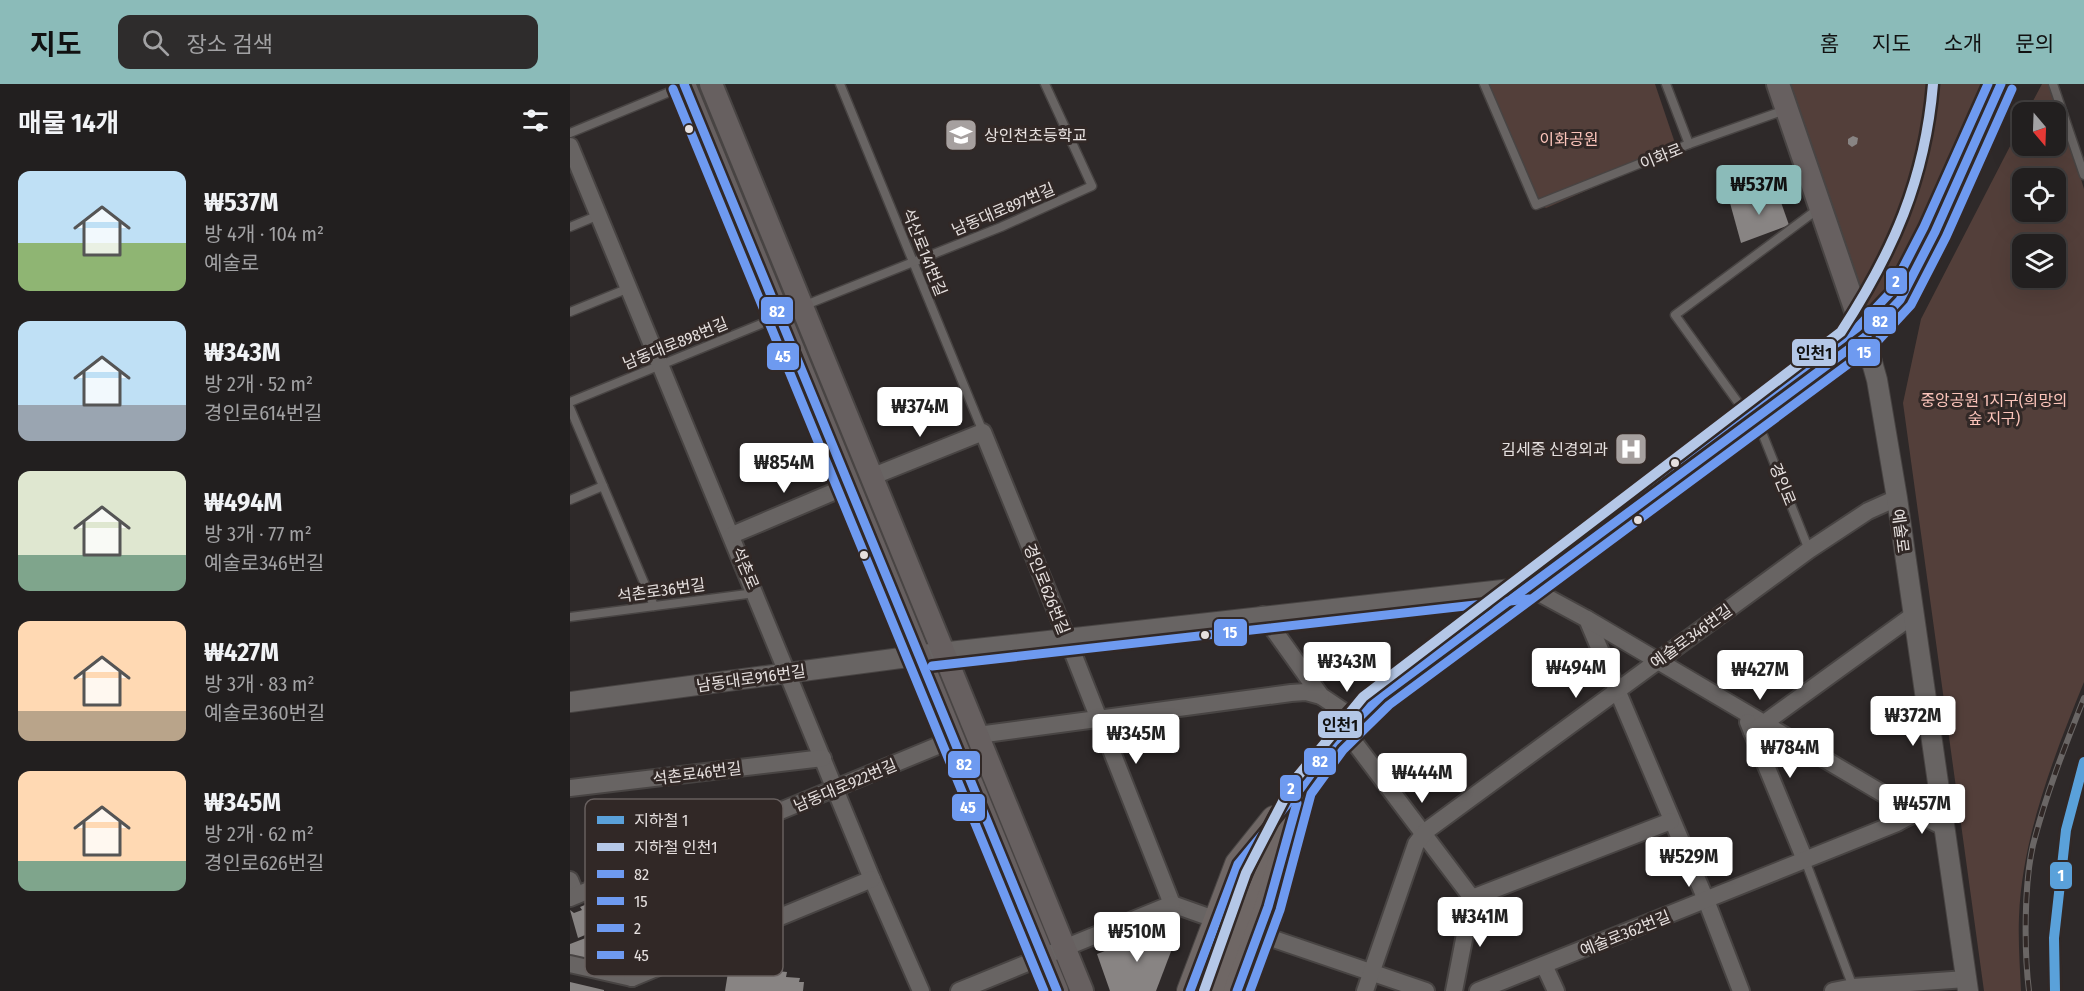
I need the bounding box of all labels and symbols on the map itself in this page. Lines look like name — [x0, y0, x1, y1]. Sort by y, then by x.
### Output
north arrow — [2012, 102, 2066, 156]
school or university icon: 상인천초등학교 — [943, 117, 979, 153]
unlabelled marker — [683, 123, 695, 135]
place label: 상인천초등학교 — [984, 126, 1087, 145]
park label: 이화공원 — [1540, 130, 1598, 149]
street label: 이화로 — [1637, 139, 1685, 174]
pin: ₩537M — [1717, 165, 1801, 216]
street label: 남동대로897번길 — [949, 179, 1058, 240]
street label: 석산로141번길 — [898, 206, 951, 299]
line badge: 2 — [1885, 267, 1908, 295]
text: 2 — [1891, 272, 1900, 291]
line badge: 82 — [760, 296, 794, 325]
text: 82 — [769, 302, 785, 321]
line badge: 82 — [1863, 306, 1897, 335]
text: 82 — [1872, 312, 1888, 331]
street label: 남동대로898번길 — [620, 314, 731, 373]
line badge: 인천1 — [1791, 338, 1837, 367]
line badge: 15 — [1847, 338, 1881, 367]
line badge: 45 — [766, 342, 800, 371]
text: 15 — [1857, 343, 1871, 362]
text: 인천1 — [1796, 344, 1832, 363]
text: 45 — [775, 347, 791, 366]
pin: ₩374M — [878, 387, 962, 438]
park label: 중앙공원 1지구(희망의 숲 지구) — [1920, 391, 2068, 428]
hospital icon: 김세중 신경외과 — [1613, 431, 1649, 467]
place label: 김세중 신경외과 — [1501, 440, 1608, 459]
pin: ₩854M — [742, 443, 826, 494]
unlabelled marker — [1669, 457, 1681, 469]
street label: 경인로 — [1765, 460, 1800, 508]
street label: 예술로 — [1888, 508, 1913, 554]
unlabelled marker — [1632, 514, 1644, 526]
street label: 경인로626번길 — [1020, 541, 1073, 637]
street label: 석촌로 — [728, 544, 763, 592]
unlabelled marker — [858, 549, 870, 561]
street label: 석촌로36번길 — [616, 575, 706, 606]
street label: 예술로346번길 — [1647, 600, 1736, 672]
line badge: 15 — [1213, 618, 1248, 647]
text: 15 — [1223, 623, 1237, 642]
unlabelled marker — [1199, 629, 1211, 641]
pin: ₩343M — [1305, 642, 1389, 693]
pin: ₩494M — [1534, 648, 1618, 699]
pin: ₩427M — [1718, 650, 1802, 701]
street label: 남동대로916번길 — [695, 661, 807, 696]
pin: ₩372M — [1871, 696, 1955, 747]
line badge: 인천1 — [1317, 710, 1363, 739]
pin: ₩345M — [1094, 714, 1178, 765]
text: 인천1 — [1322, 716, 1358, 735]
pin: ₩784M — [1748, 728, 1832, 779]
line badge: 82 — [1303, 747, 1337, 776]
line badge: 82 — [947, 750, 981, 779]
text: 82 — [1312, 752, 1328, 771]
pin: ₩444M — [1380, 753, 1464, 804]
street label: 남동대로922번길 — [791, 755, 900, 816]
text: 82 — [956, 755, 972, 774]
street label: 석촌로46번길 — [652, 759, 743, 788]
line badge: 2 — [1279, 774, 1302, 802]
text: 2 — [1286, 779, 1295, 798]
pin: ₩457M — [1880, 784, 1964, 835]
line badge: 45 — [951, 793, 986, 822]
text: 45 — [960, 798, 976, 817]
legend — [585, 799, 783, 976]
text: 지하철 1 — [634, 811, 688, 830]
pin: ₩529M — [1647, 837, 1731, 888]
text: 지하철 인천1 — [634, 838, 718, 857]
line badge: 1 — [2049, 861, 2073, 890]
text: 82 — [634, 865, 649, 884]
text: 1 — [2058, 866, 2064, 885]
text: 15 — [634, 892, 648, 911]
pin: ₩341M — [1438, 897, 1522, 948]
street label: 예술로362번길 — [1577, 907, 1673, 960]
pin: ₩510M — [1095, 912, 1179, 963]
text: 2 — [634, 919, 641, 938]
text: 45 — [634, 946, 649, 965]

